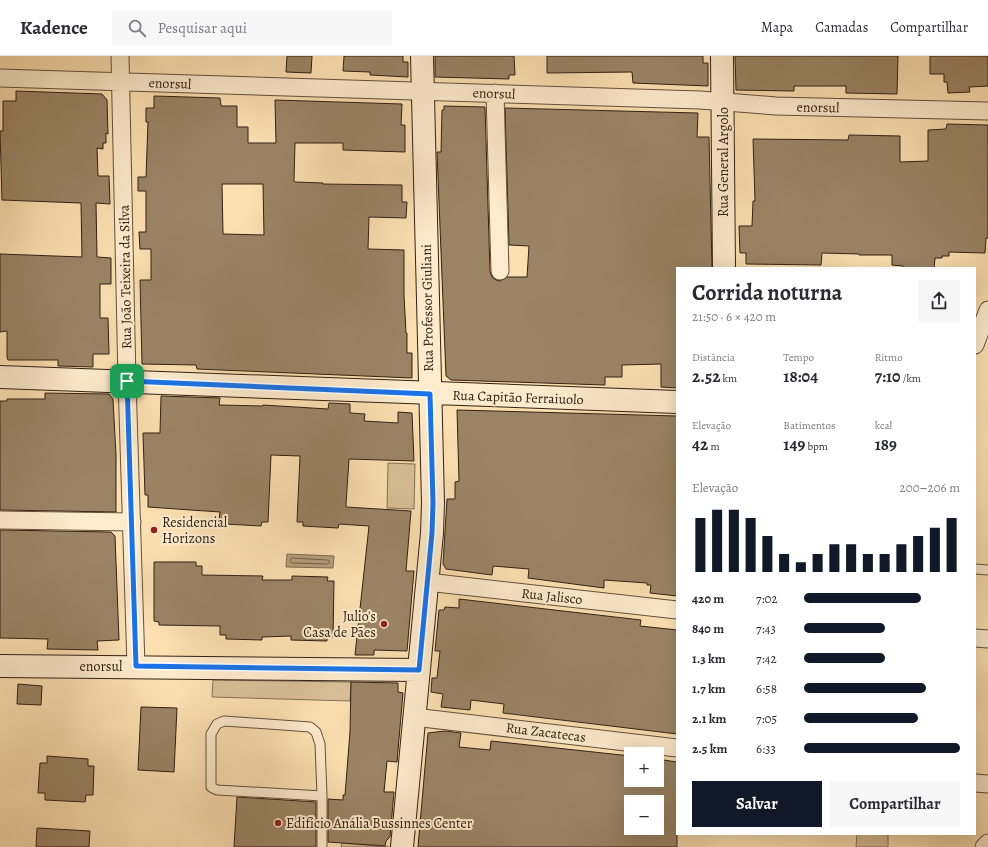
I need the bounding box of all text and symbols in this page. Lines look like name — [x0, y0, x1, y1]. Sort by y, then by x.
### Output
search box — [112, 10, 392, 46]
text: Kadence — [20, 15, 88, 41]
icon: search — [126, 17, 148, 39]
text: Pesquisar aqui — [158, 18, 247, 38]
text: Mapa — [761, 18, 793, 37]
text: Camadas — [815, 18, 868, 37]
text: Compartilhar — [890, 18, 968, 37]
street label: enorsul — [148, 73, 192, 94]
street label: enorsul — [472, 83, 516, 104]
street label: enorsul — [796, 98, 840, 117]
street label: Rua General Argolo — [714, 107, 733, 217]
street label: Rua João Teixeira da Silva — [115, 204, 136, 349]
street label: Rua Professor Giuliani — [417, 244, 438, 372]
text: Corrida noturna — [692, 278, 842, 308]
button: share — [918, 280, 960, 322]
text: 21:50 · 6 × 420 m — [692, 308, 776, 325]
text: Distância — [692, 350, 735, 365]
text: Tempo — [783, 350, 814, 365]
text: Ritmo — [875, 350, 903, 365]
pin — [110, 364, 144, 398]
text: 2.52 — [692, 365, 720, 388]
text: 18:04 — [783, 365, 818, 388]
text: 7:10 — [875, 365, 901, 388]
icon: arrive — [116, 370, 138, 392]
text: km — [720, 371, 737, 386]
text: /km — [901, 371, 921, 386]
street label: Rua Capitão Ferraiuolo — [452, 386, 584, 409]
text: Elevação — [692, 418, 731, 433]
text: Batimentos — [783, 418, 835, 433]
text: kcal — [875, 418, 892, 433]
text: 42 — [692, 433, 708, 456]
text: 149 — [783, 433, 805, 456]
text: 189 — [875, 433, 897, 456]
text: m — [708, 439, 720, 454]
text: bpm — [805, 439, 828, 454]
text: Elevação — [692, 479, 738, 496]
text: 200–206 m — [900, 479, 960, 496]
place label: Residencial Horizons — [162, 513, 228, 548]
marker: Residencial Horizons — [149, 525, 159, 535]
street label: Rua Jalisco — [520, 584, 583, 609]
text: 420 m — [692, 590, 724, 607]
text: 7:02 — [756, 590, 778, 607]
place label: Julio's Casa de Pães — [303, 607, 376, 642]
marker: Julio's Casa de Pães — [379, 619, 389, 629]
text: 840 m — [692, 620, 724, 637]
text: 7:43 — [756, 620, 776, 637]
text: 1.3 km — [692, 650, 726, 667]
text: 7:42 — [756, 650, 777, 667]
street label: enorsul — [80, 657, 123, 676]
text: 1.7 km — [692, 680, 726, 697]
text: 6:58 — [756, 680, 777, 697]
text: 2.1 km — [692, 710, 726, 727]
text: 7:05 — [756, 710, 777, 727]
street label: Rua Zacatecas — [505, 718, 587, 747]
text: 2.5 km — [692, 740, 727, 757]
text: 6:33 — [756, 740, 776, 757]
map controls — [624, 747, 664, 835]
button: + — [624, 747, 664, 787]
button: Salvar — [692, 781, 822, 827]
button: Compartilhar — [830, 781, 960, 827]
button: − — [624, 795, 664, 835]
place label: Edifício Anália Bussinnes Center — [286, 814, 473, 833]
marker: Edifício Anália Bussinnes Center — [273, 818, 283, 828]

